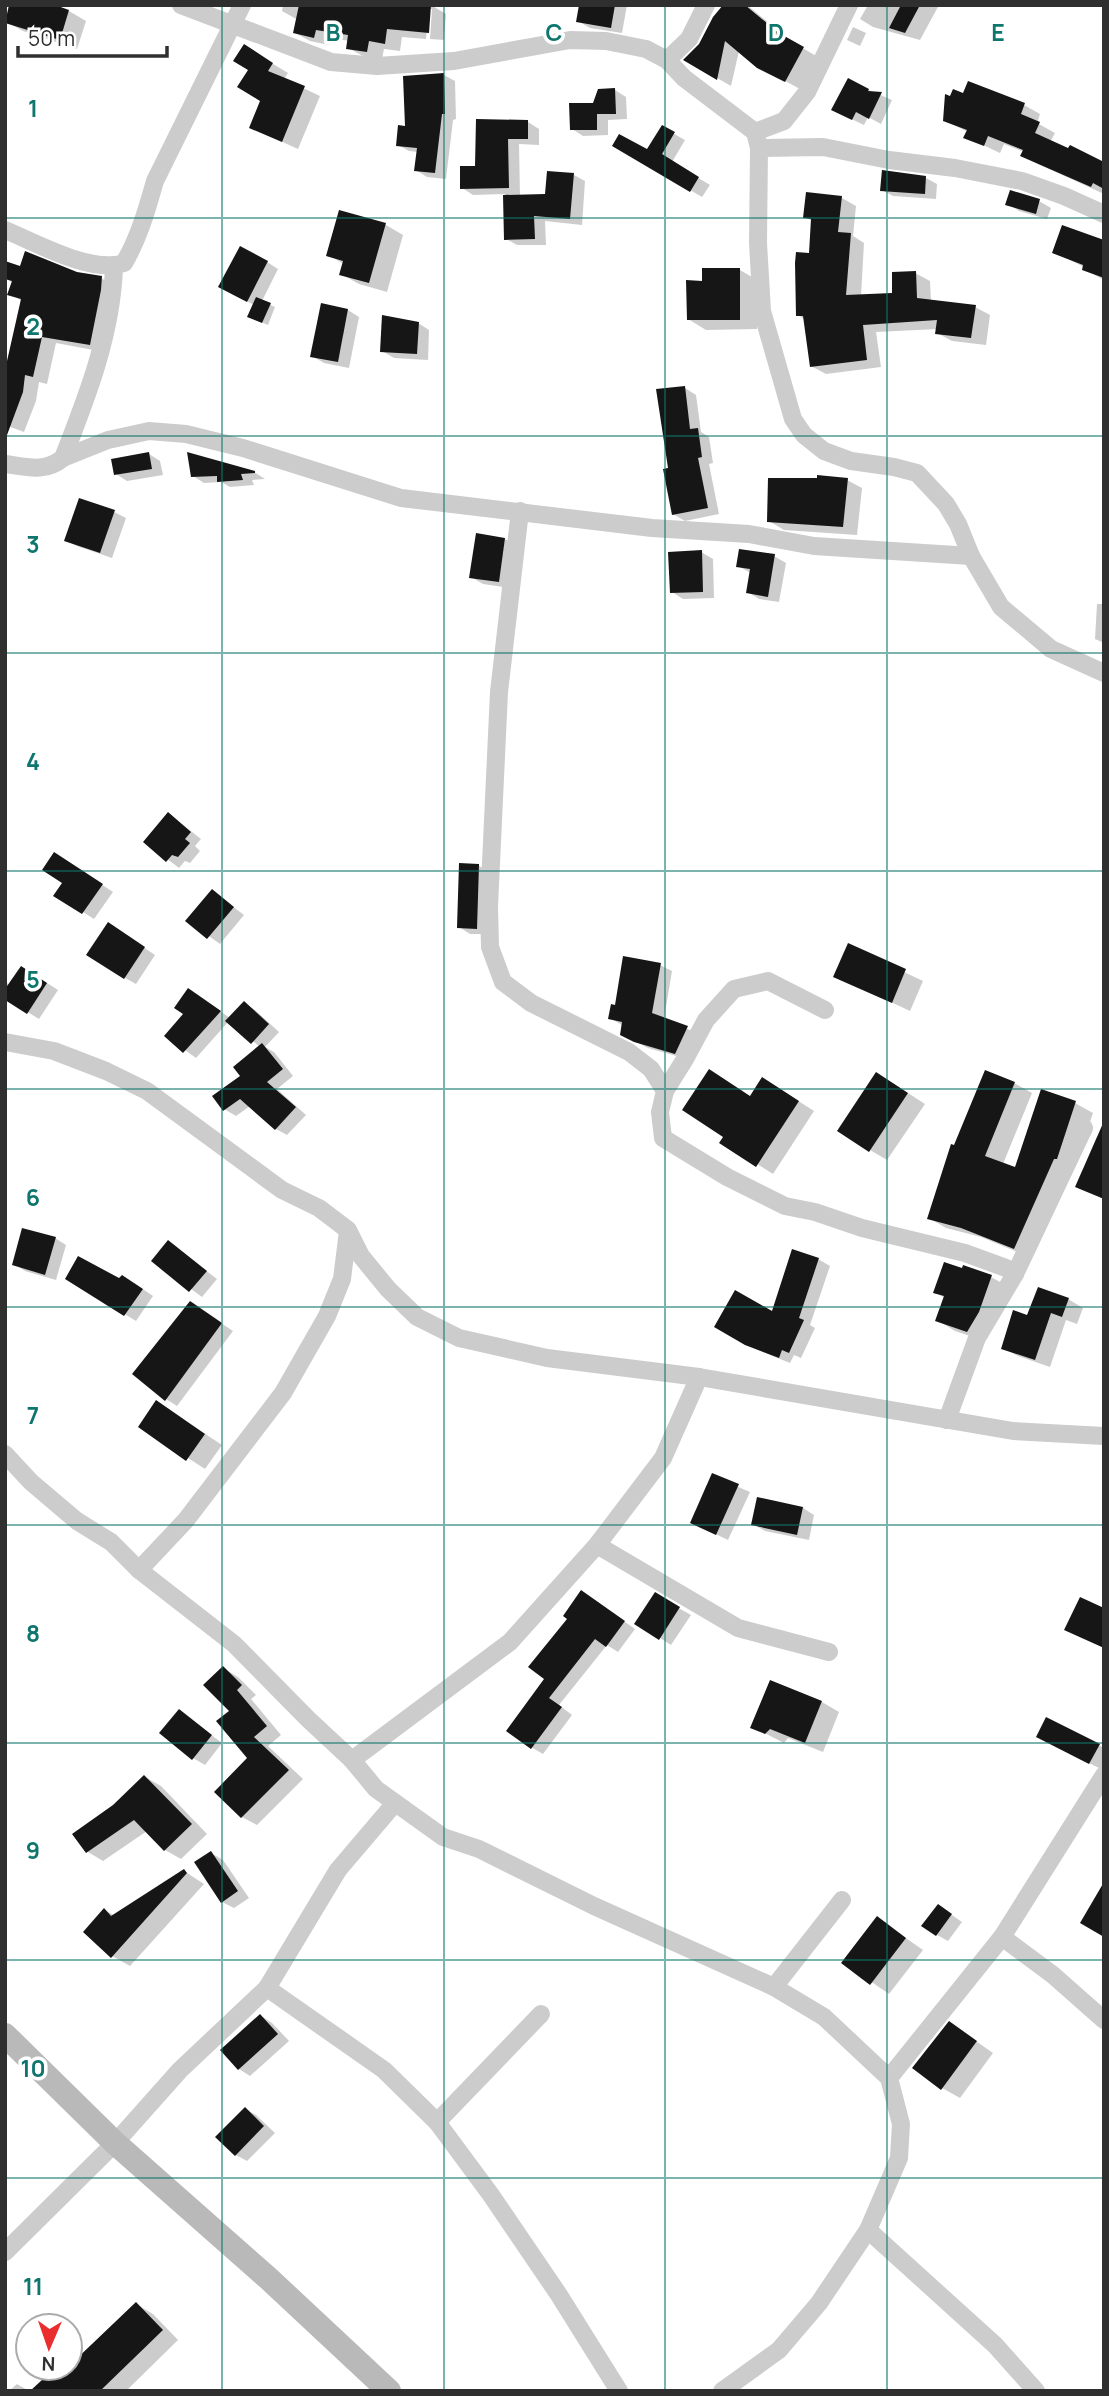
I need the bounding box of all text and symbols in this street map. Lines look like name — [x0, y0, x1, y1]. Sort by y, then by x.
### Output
scale bar — [18, 14, 166, 58]
text: B — [326, 16, 340, 48]
text: C — [546, 16, 563, 48]
text: D — [768, 16, 784, 48]
text: E — [991, 16, 1005, 48]
text: 50 m — [28, 24, 75, 52]
text: 1 — [28, 92, 38, 124]
text: 2 — [26, 310, 40, 342]
text: 3 — [26, 528, 40, 560]
text: 4 — [26, 745, 40, 777]
text: 5 — [26, 963, 40, 995]
text: 6 — [26, 1181, 40, 1213]
text: 7 — [27, 1399, 39, 1431]
text: 8 — [26, 1617, 40, 1649]
text: 9 — [26, 1834, 40, 1866]
text: 10 — [20, 2052, 46, 2084]
text: 11 — [23, 2270, 43, 2302]
north arrow — [14, 2312, 84, 2382]
text: N — [41, 2351, 56, 2377]

